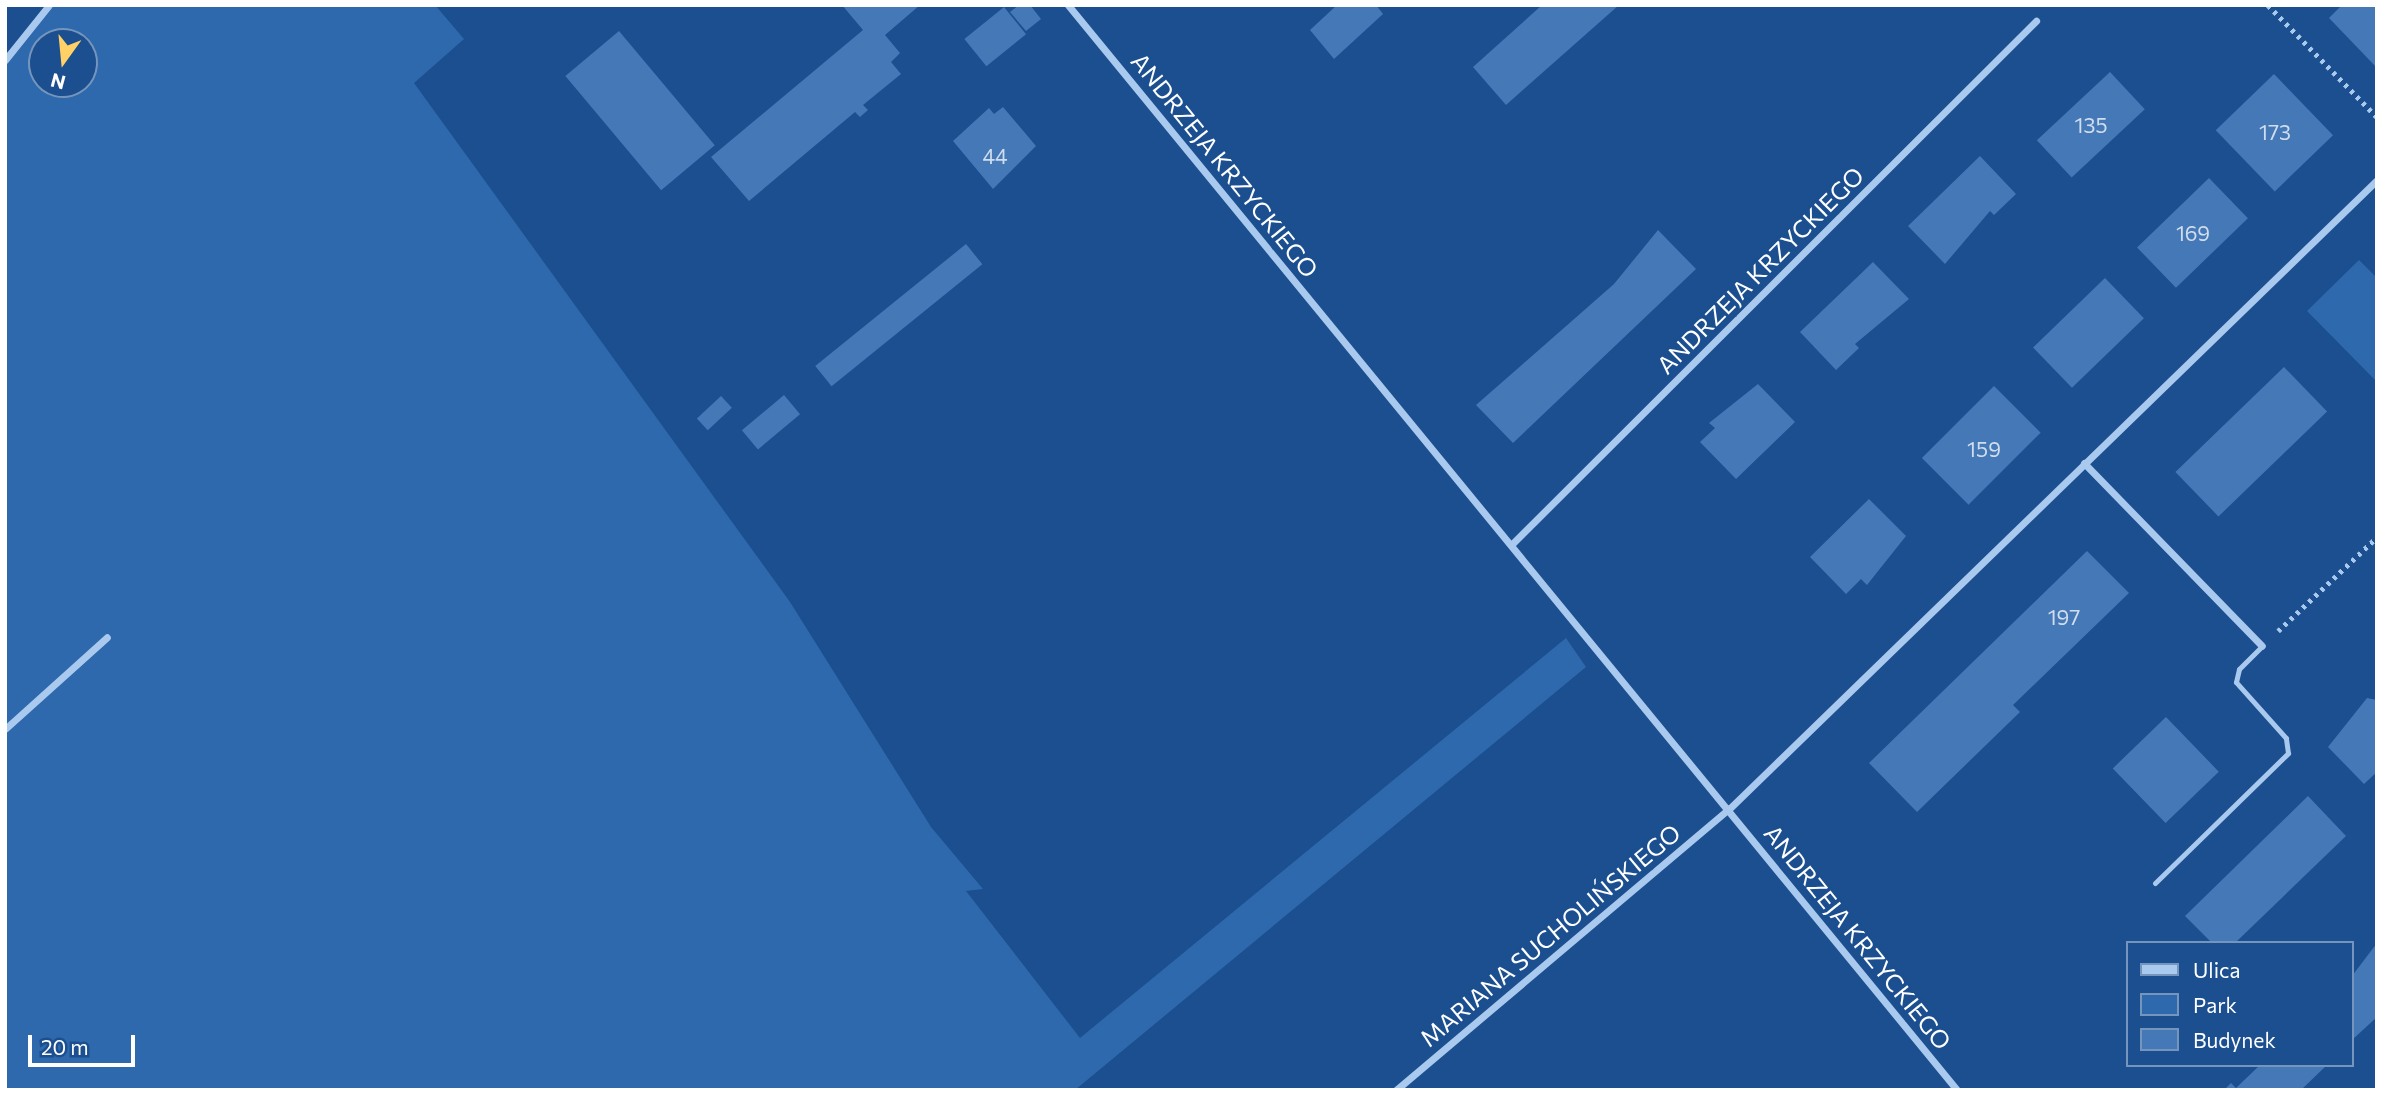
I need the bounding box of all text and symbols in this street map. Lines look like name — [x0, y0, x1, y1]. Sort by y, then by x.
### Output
north arrow — [28, 28, 98, 98]
street label: ANDRZEJA KRZYCKIEGO — [1126, 47, 1324, 283]
text: N — [48, 69, 68, 95]
house number: 135 — [2074, 112, 2108, 138]
house number: 173 — [2259, 119, 2291, 145]
house number: 44 — [982, 143, 1008, 169]
street label: ANDRZEJA KRZYCKIEGO — [1651, 161, 1869, 379]
house number: 169 — [2176, 220, 2210, 246]
house number: 159 — [1967, 436, 2001, 462]
house number: 197 — [2048, 604, 2080, 630]
street label: MARIANA SUCHOLIŃSKIEGO — [1414, 818, 1686, 1052]
street label: ANDRZEJA KRZYCKIEGO — [1759, 819, 1957, 1055]
legend — [2126, 941, 2354, 1067]
text: Ulica — [2193, 957, 2240, 982]
text: Park — [2193, 992, 2237, 1017]
scale bar — [32, 1021, 138, 1066]
text: Budynek — [2193, 1027, 2276, 1052]
text: 20 m — [41, 1034, 89, 1059]

